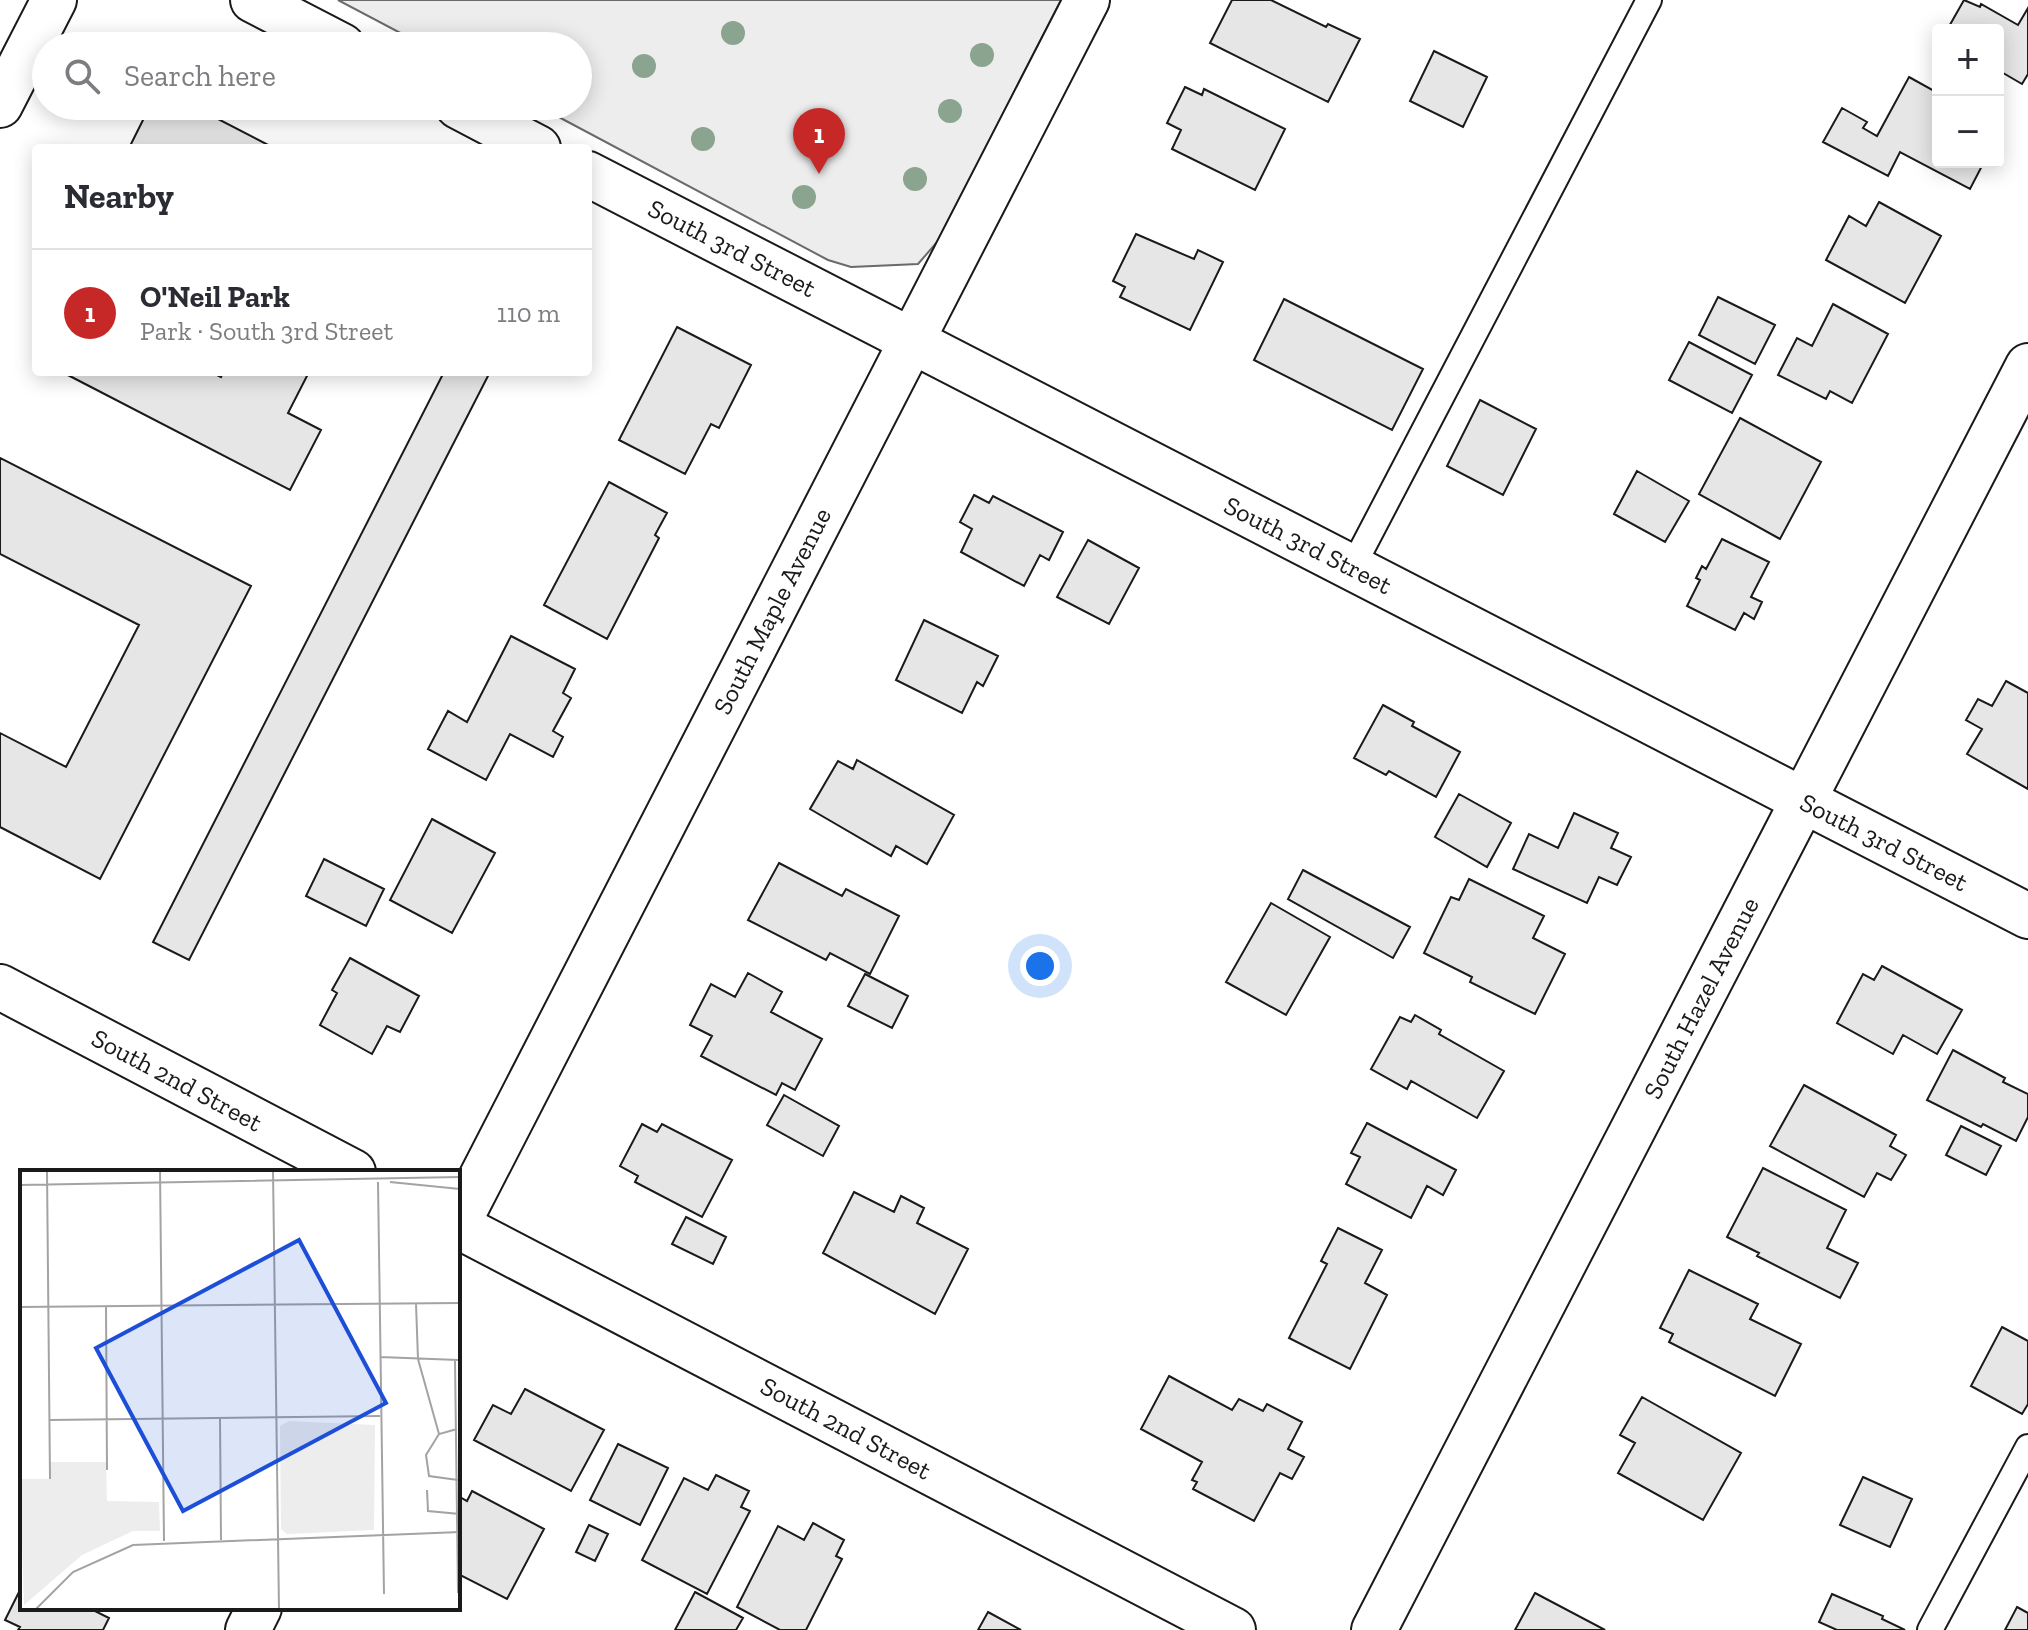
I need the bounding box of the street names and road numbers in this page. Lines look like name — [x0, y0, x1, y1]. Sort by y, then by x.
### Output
street label: South 3rd Street — [643, 192, 822, 304]
street label: South 3rd Street — [1219, 489, 1398, 601]
street label: South Maple Avenue — [706, 502, 838, 720]
street label: South 3rd Street — [1795, 786, 1974, 898]
street label: South Hazel Avenue — [1636, 892, 1766, 1104]
street label: South 2nd Street — [86, 1022, 268, 1139]
street label: South 2nd Street — [755, 1370, 937, 1487]

